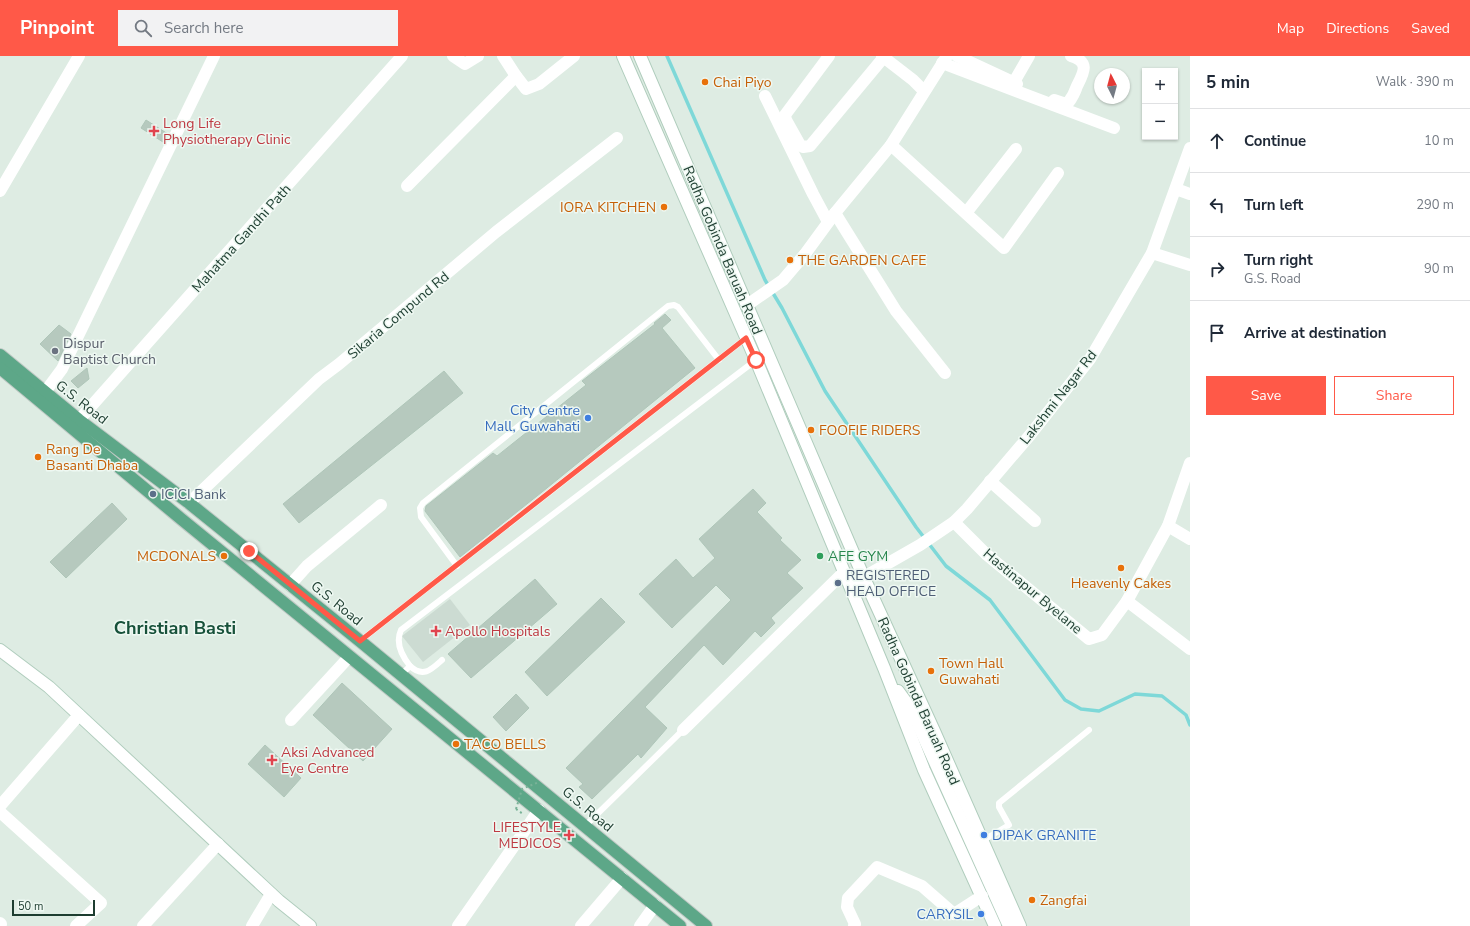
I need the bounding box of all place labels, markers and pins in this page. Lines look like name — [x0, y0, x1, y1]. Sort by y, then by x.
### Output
place label: Chai Piyo — [713, 73, 772, 92]
marker: Chai Piyo — [700, 77, 710, 87]
place label: Long Life Physiotherapy Clinic — [163, 114, 291, 149]
marker: Long Life Physiotherapy Clinic — [148, 125, 160, 137]
place label: IORA KITCHEN — [560, 198, 656, 217]
marker: IORA KITCHEN — [659, 202, 669, 212]
place label: THE GARDEN CAFE — [798, 251, 926, 270]
marker: THE GARDEN CAFE — [785, 255, 795, 265]
place label: Dispur Baptist Church — [63, 334, 156, 369]
marker: Dispur Baptist Church — [50, 346, 60, 356]
place label: City Centre Mall, Guwahati — [485, 401, 580, 436]
marker: City Centre Mall, Guwahati — [583, 413, 593, 423]
place label: FOOFIE RIDERS — [819, 421, 921, 440]
marker: FOOFIE RIDERS — [806, 425, 816, 435]
place label: Rang De Basanti Dhaba — [46, 440, 138, 475]
marker: Rang De Basanti Dhaba — [33, 452, 43, 462]
place label: ICICI Bank — [161, 485, 227, 504]
marker: ICICI Bank — [148, 489, 158, 499]
place label: MCDONALS — [137, 547, 216, 566]
place label: AFE GYM — [828, 547, 888, 566]
marker: MCDONALS — [219, 551, 229, 561]
marker: AFE GYM — [815, 551, 825, 561]
marker: Heavenly Cakes — [1116, 563, 1126, 573]
place label: REGISTERED HEAD OFFICE — [846, 566, 936, 601]
place label: Heavenly Cakes — [1071, 574, 1171, 593]
marker: REGISTERED HEAD OFFICE — [833, 578, 843, 588]
place label: Apollo Hospitals — [445, 622, 551, 641]
marker: Apollo Hospitals — [430, 625, 442, 637]
place label: Town Hall Guwahati — [939, 654, 1005, 689]
marker: Town Hall Guwahati — [926, 666, 936, 676]
place label: TACO BELLS — [464, 735, 546, 754]
marker: TACO BELLS — [451, 739, 461, 749]
place label: Aksi Advanced Eye Centre — [281, 743, 374, 778]
marker: Aksi Advanced Eye Centre — [266, 754, 278, 766]
place label: LIFESTYLE MEDICOS — [493, 818, 561, 853]
place label: DIPAK GRANITE — [992, 826, 1097, 845]
marker: LIFESTYLE MEDICOS — [564, 830, 574, 840]
marker: DIPAK GRANITE — [979, 830, 989, 840]
place label: Zangfai — [1040, 891, 1087, 910]
marker: Zangfai — [1027, 895, 1037, 905]
place label: CARYSIL — [917, 905, 973, 924]
marker: CARYSIL — [976, 909, 986, 919]

